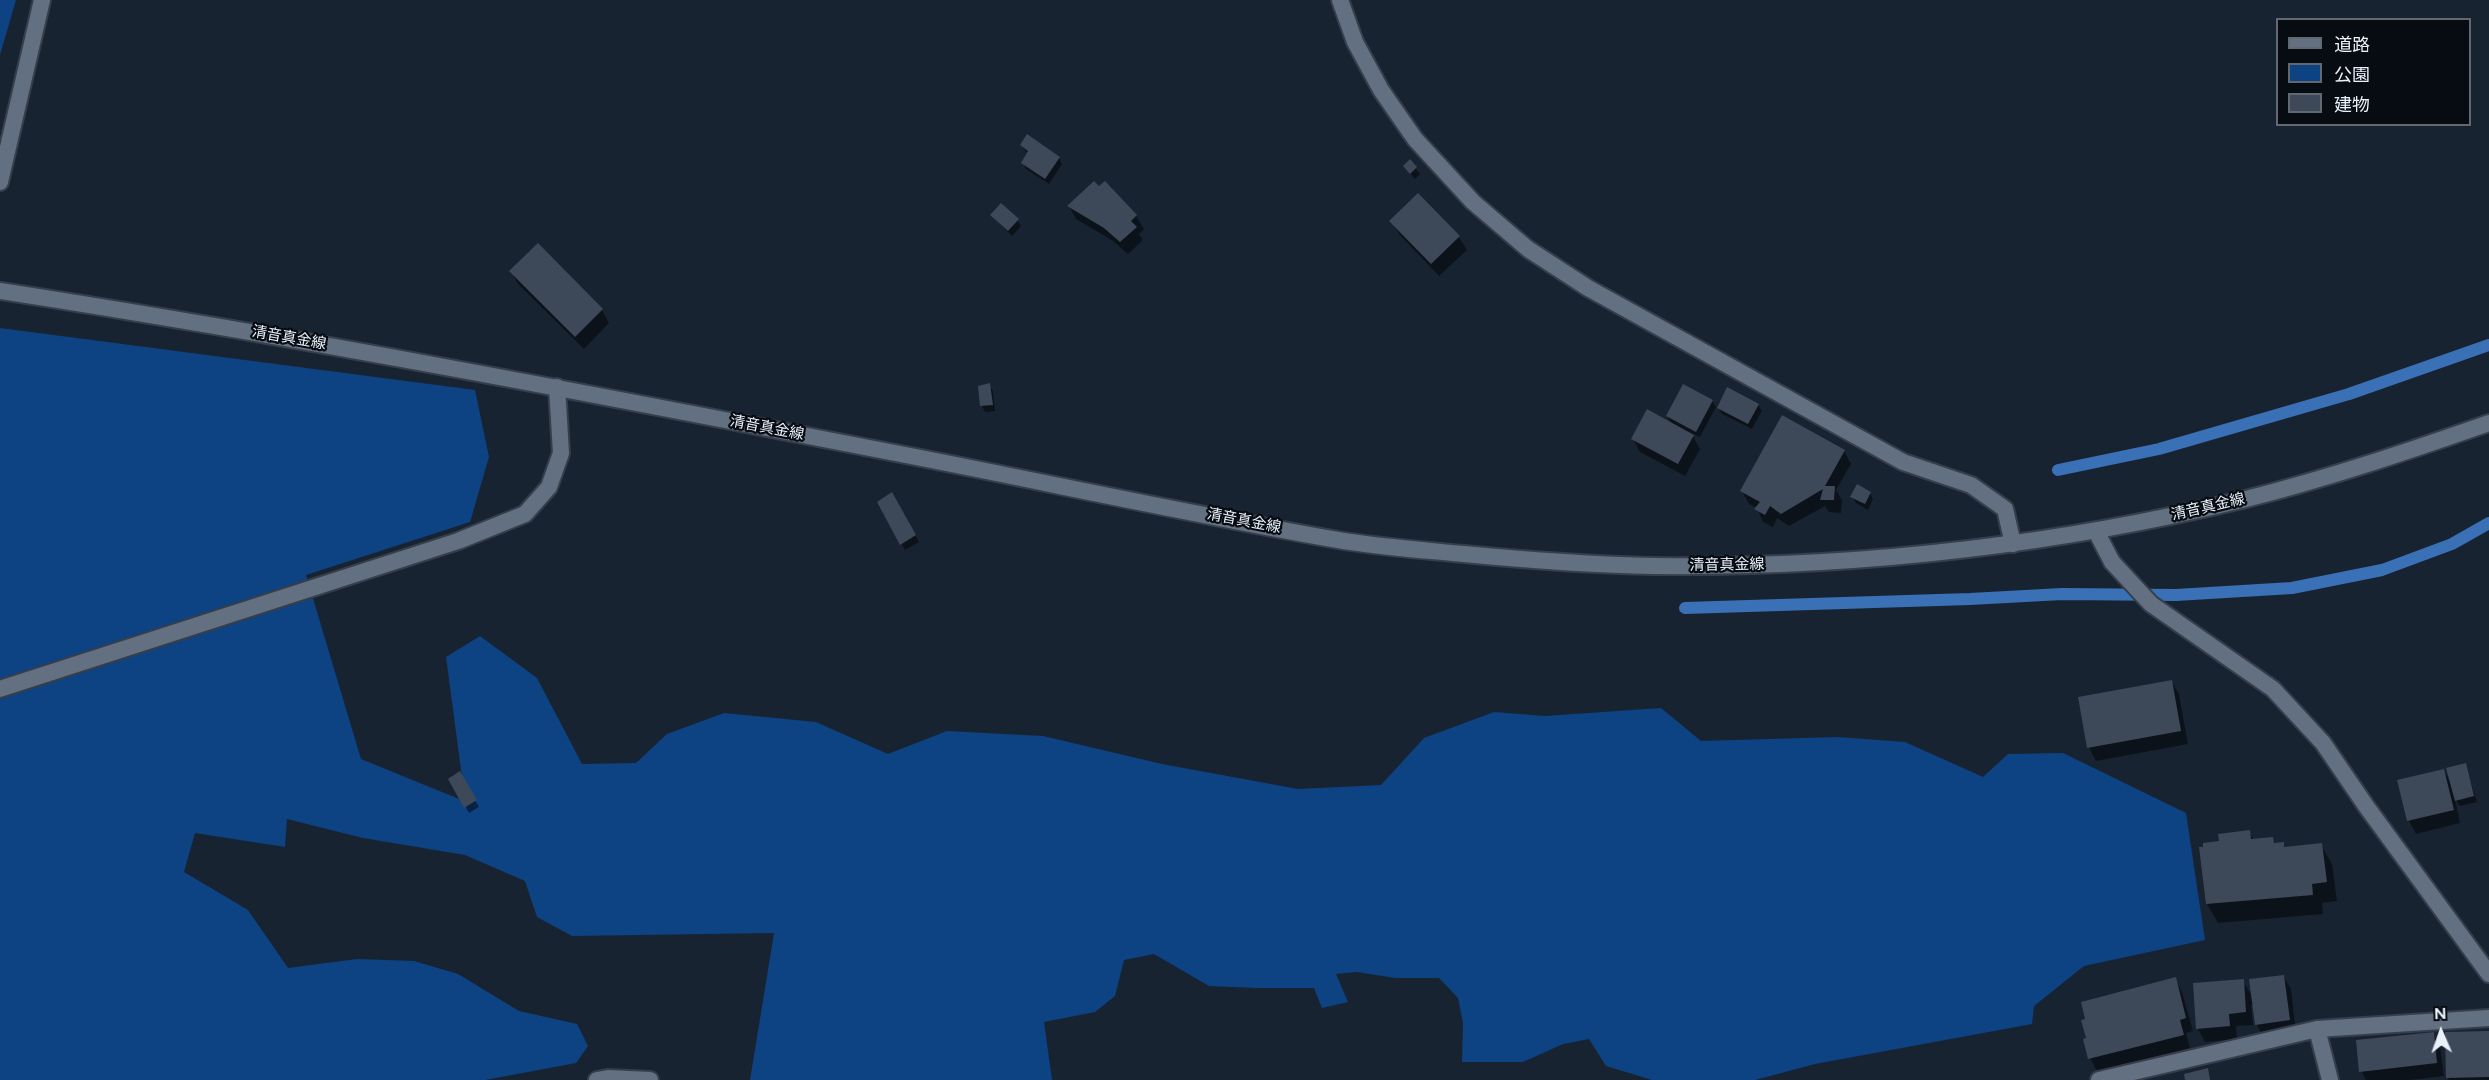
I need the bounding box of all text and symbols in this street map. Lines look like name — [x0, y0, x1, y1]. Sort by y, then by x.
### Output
legend — [2276, 18, 2471, 126]
text: 道路 — [2334, 34, 2370, 56]
text: 公園 — [2334, 64, 2370, 86]
text: 建物 — [2334, 94, 2370, 116]
street label: 清音真金線 — [251, 323, 327, 353]
street label: 清音真金線 — [728, 412, 806, 444]
street label: 清音真金線 — [2169, 490, 2247, 524]
street label: 清音真金線 — [1205, 505, 1283, 537]
street label: 清音真金線 — [1689, 555, 1765, 575]
north arrow — [2411, 1002, 2471, 1062]
text: N — [2434, 1004, 2447, 1023]

